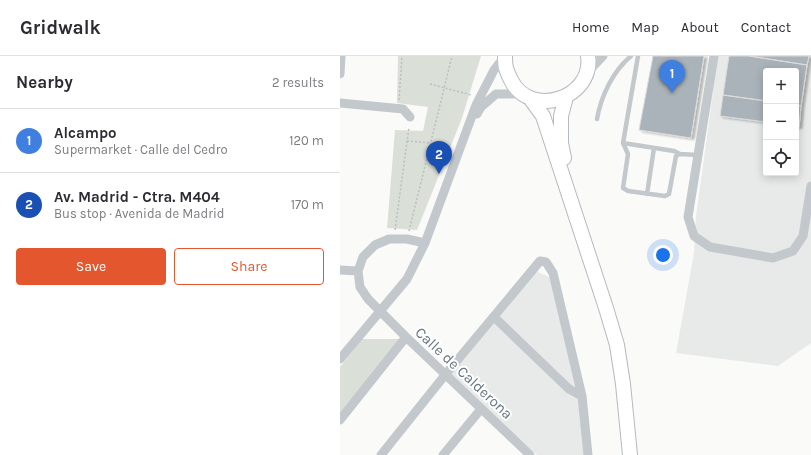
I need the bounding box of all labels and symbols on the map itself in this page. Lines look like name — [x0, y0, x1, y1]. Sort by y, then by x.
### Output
pin: 1 — [659, 60, 685, 93]
pin: 2 — [426, 141, 452, 174]
your location — [653, 245, 673, 265]
street label: Calle de Calderona — [412, 323, 516, 423]

